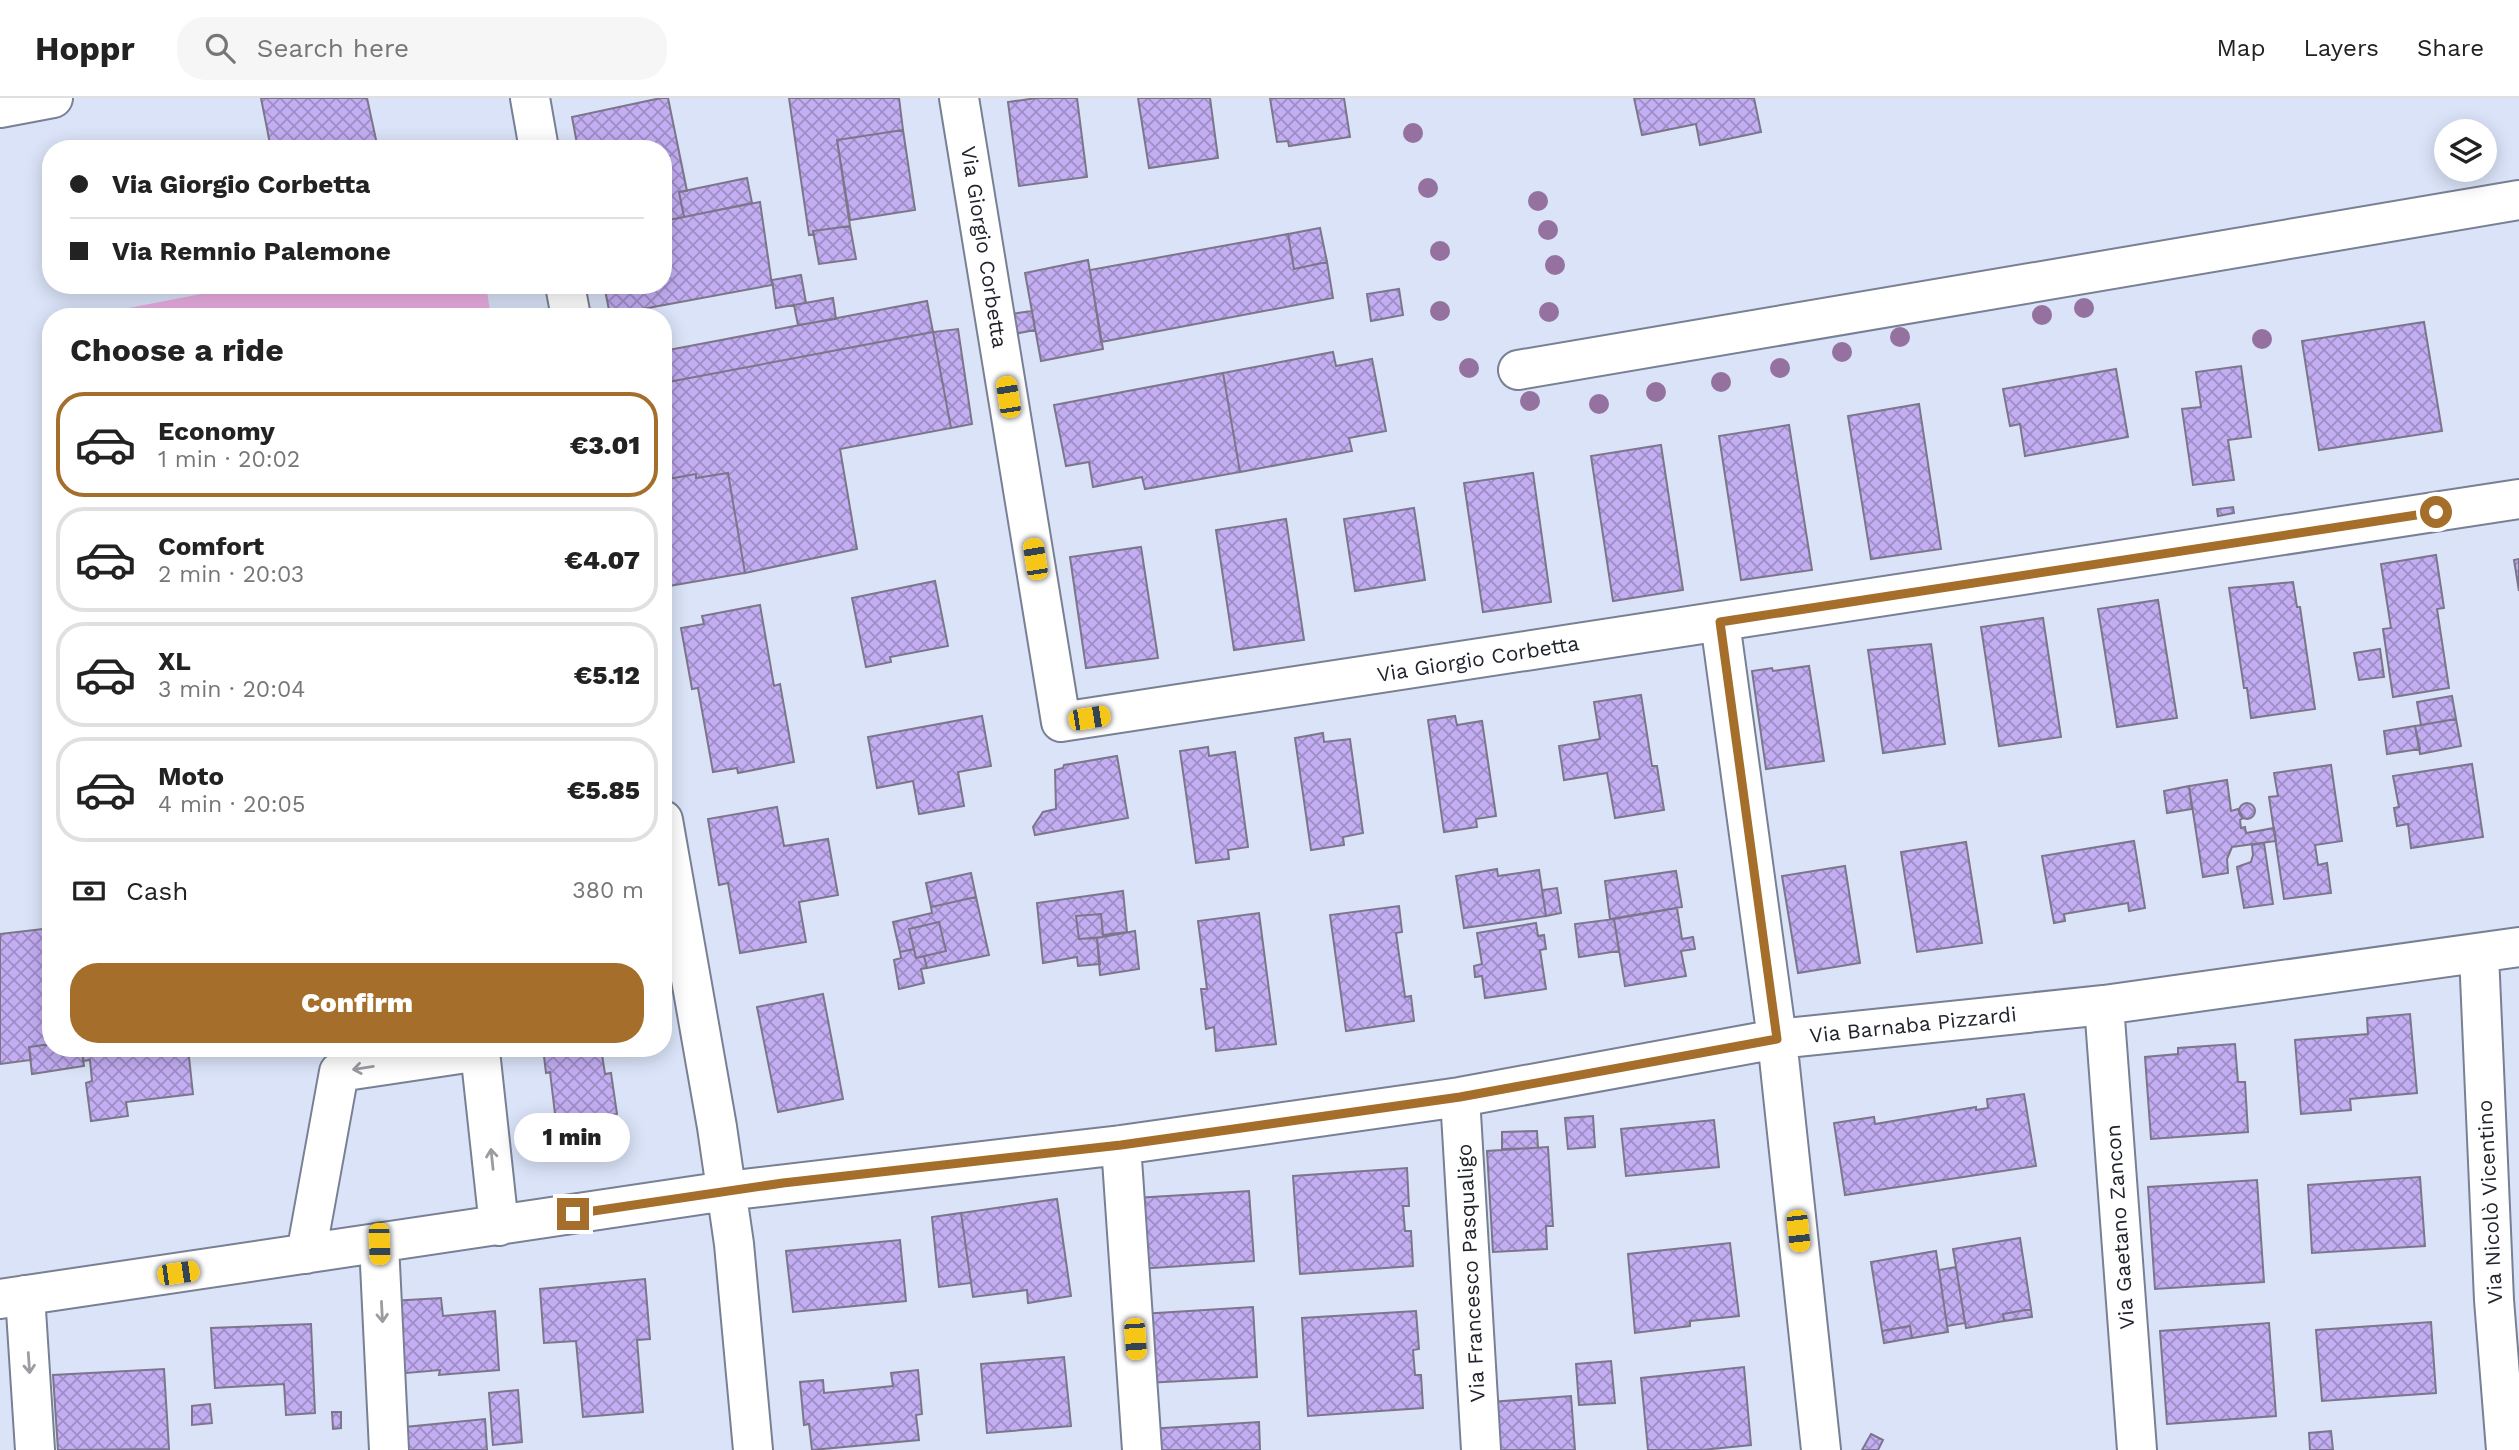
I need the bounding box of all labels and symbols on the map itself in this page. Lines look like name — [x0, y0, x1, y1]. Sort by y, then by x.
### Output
street label: Via Giorgio Corbetta — [956, 144, 1013, 350]
car — [995, 375, 1022, 419]
route start — [2420, 496, 2452, 528]
car — [1022, 537, 1049, 581]
street label: Via Giorgio Corbetta — [1375, 630, 1581, 687]
car — [1067, 704, 1112, 732]
street label: Via Barnaba Pizzardi — [1808, 1001, 2018, 1048]
one-way arrow — [352, 1062, 374, 1075]
street label: Via Nicolò Vicentino — [2472, 1099, 2507, 1305]
callout: 1 min — [515, 1112, 631, 1162]
street label: Via Gaetano Zancon — [2100, 1124, 2139, 1330]
street label: Via Francesco Pasqualigo — [1451, 1143, 1490, 1403]
one-way arrow — [485, 1148, 498, 1170]
route end — [557, 1198, 589, 1230]
car — [1786, 1209, 1811, 1253]
car — [368, 1223, 391, 1265]
car — [156, 1260, 201, 1286]
one-way arrow — [376, 1300, 389, 1323]
car — [1124, 1317, 1147, 1361]
one-way arrow — [23, 1351, 36, 1374]

